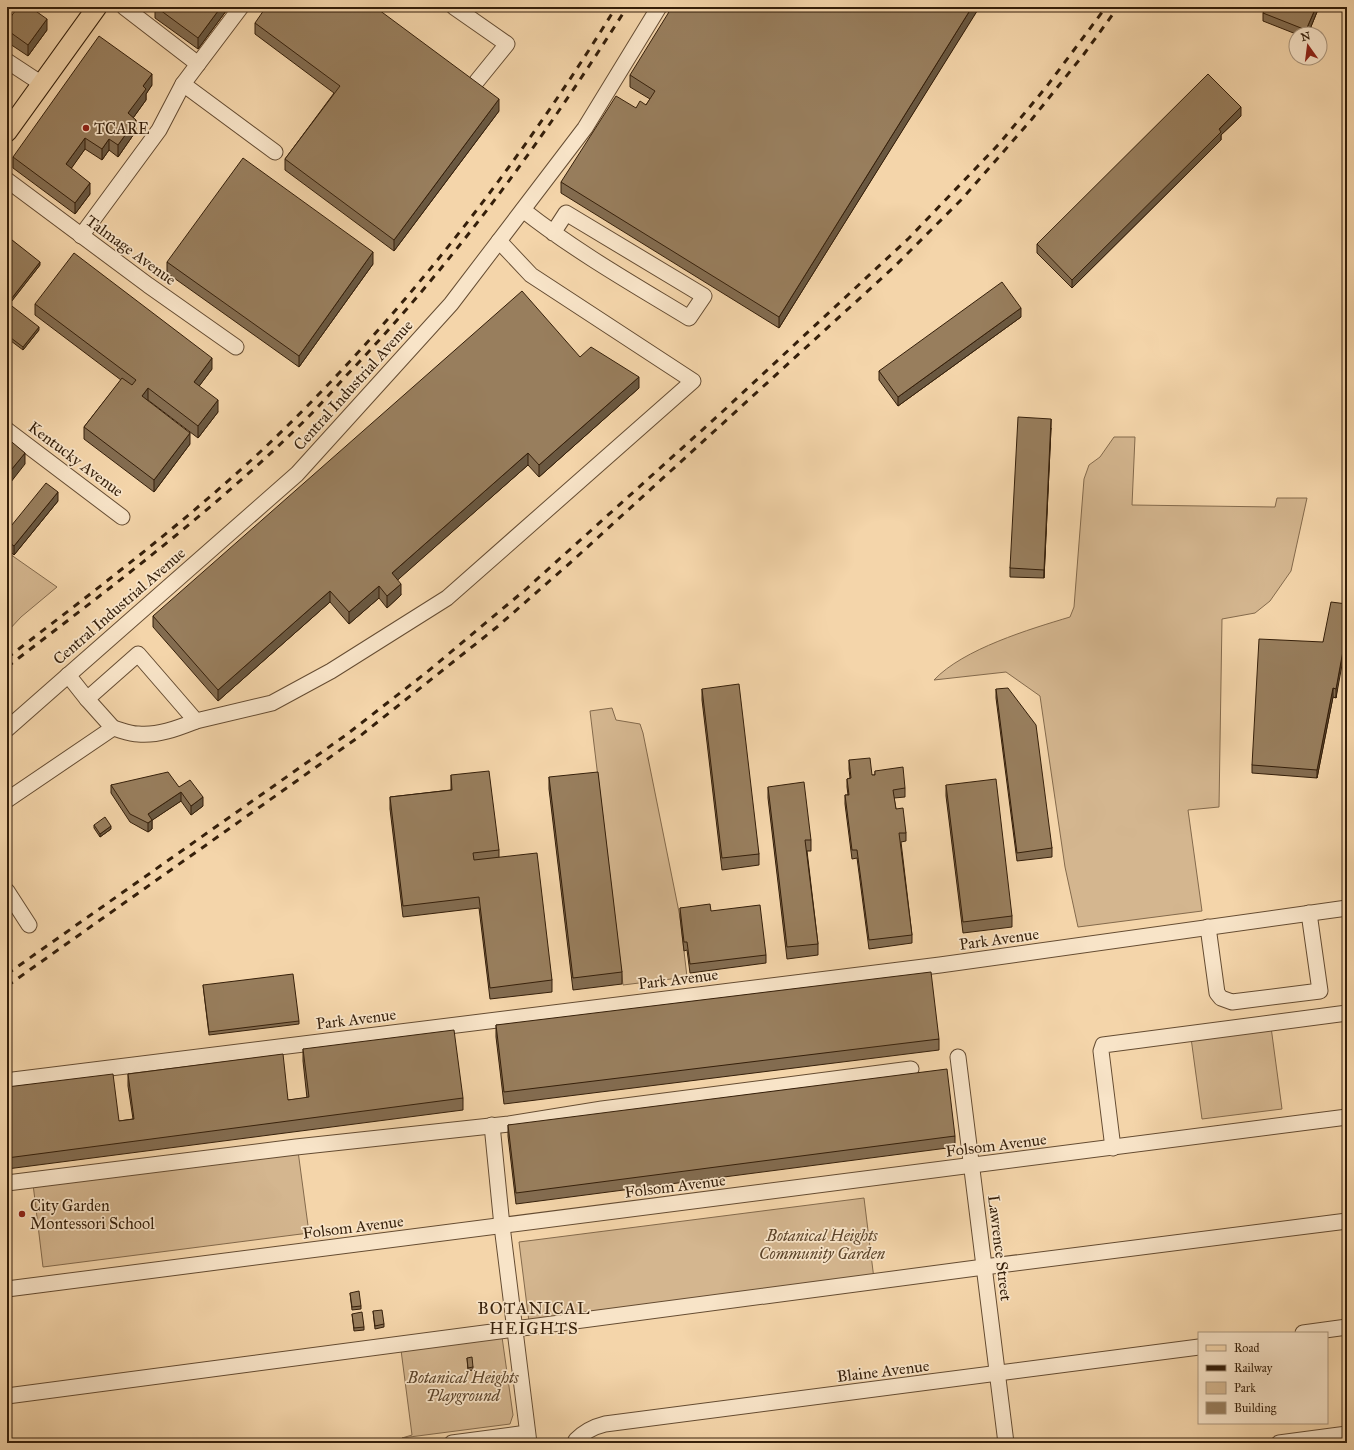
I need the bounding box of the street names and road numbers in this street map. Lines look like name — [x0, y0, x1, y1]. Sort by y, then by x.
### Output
street label: Talmage Avenue — [82, 211, 180, 290]
street label: Central Industrial Avenue — [289, 316, 417, 454]
street label: Kentucky Avenue — [25, 417, 127, 501]
street label: Central Industrial Avenue — [49, 543, 189, 669]
street label: Park Avenue — [958, 924, 1040, 954]
street label: Park Avenue — [637, 965, 719, 993]
street label: Park Avenue — [315, 1005, 397, 1033]
street label: Folsom Avenue — [945, 1129, 1048, 1161]
street label: Folsom Avenue — [624, 1170, 727, 1202]
street label: Lawrence Street — [984, 1194, 1016, 1302]
street label: Folsom Avenue — [302, 1211, 405, 1243]
street label: Blaine Avenue — [836, 1356, 931, 1386]

